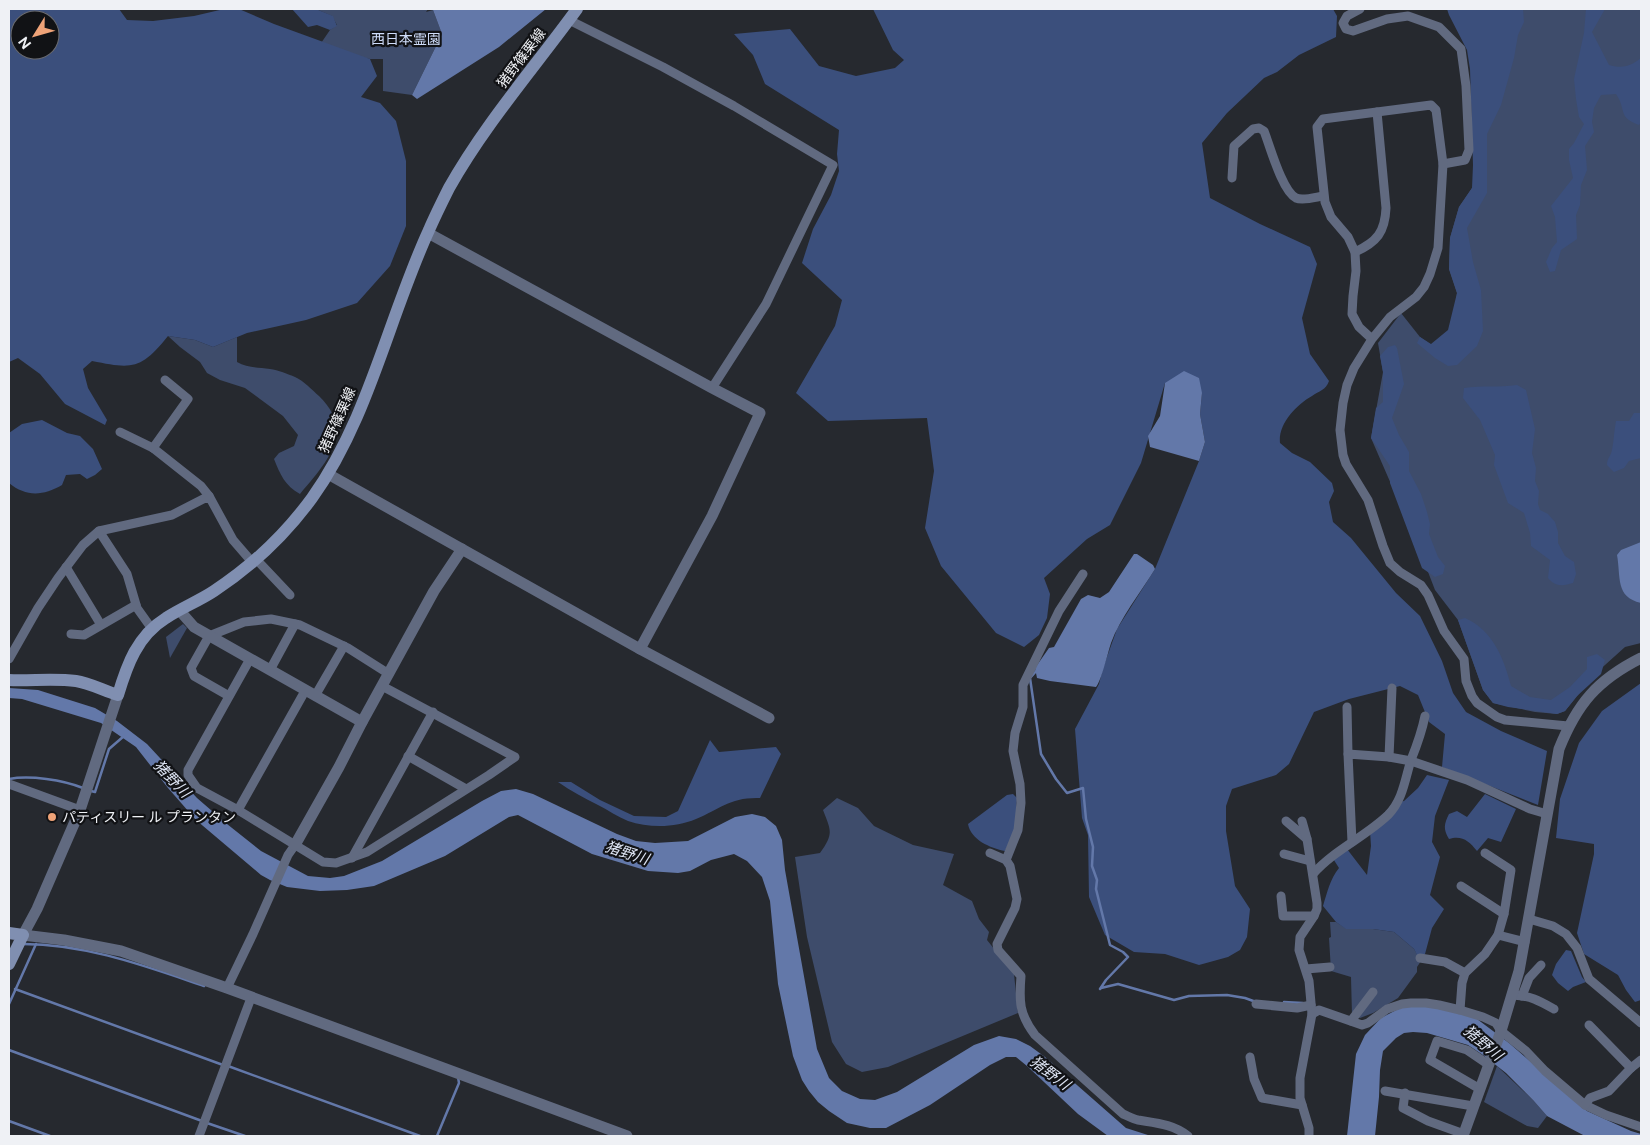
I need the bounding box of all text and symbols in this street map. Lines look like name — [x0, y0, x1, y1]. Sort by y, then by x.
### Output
north arrow — [10, 10, 60, 60]
street label: 猪野篠栗線 — [494, 25, 548, 91]
park label: 西日本霊園 — [371, 31, 441, 47]
text: N — [15, 34, 34, 52]
street label: 猪野篠栗線 — [315, 385, 359, 455]
water label: 猪野川 — [151, 757, 195, 802]
place label: パティスリー ル プランタン — [62, 809, 236, 825]
marker: パティスリー ル プランタン — [46, 811, 58, 823]
water label: 猪野川 — [603, 837, 653, 868]
water label: 猪野川 — [1461, 1022, 1508, 1065]
water label: 猪野川 — [1027, 1052, 1075, 1094]

